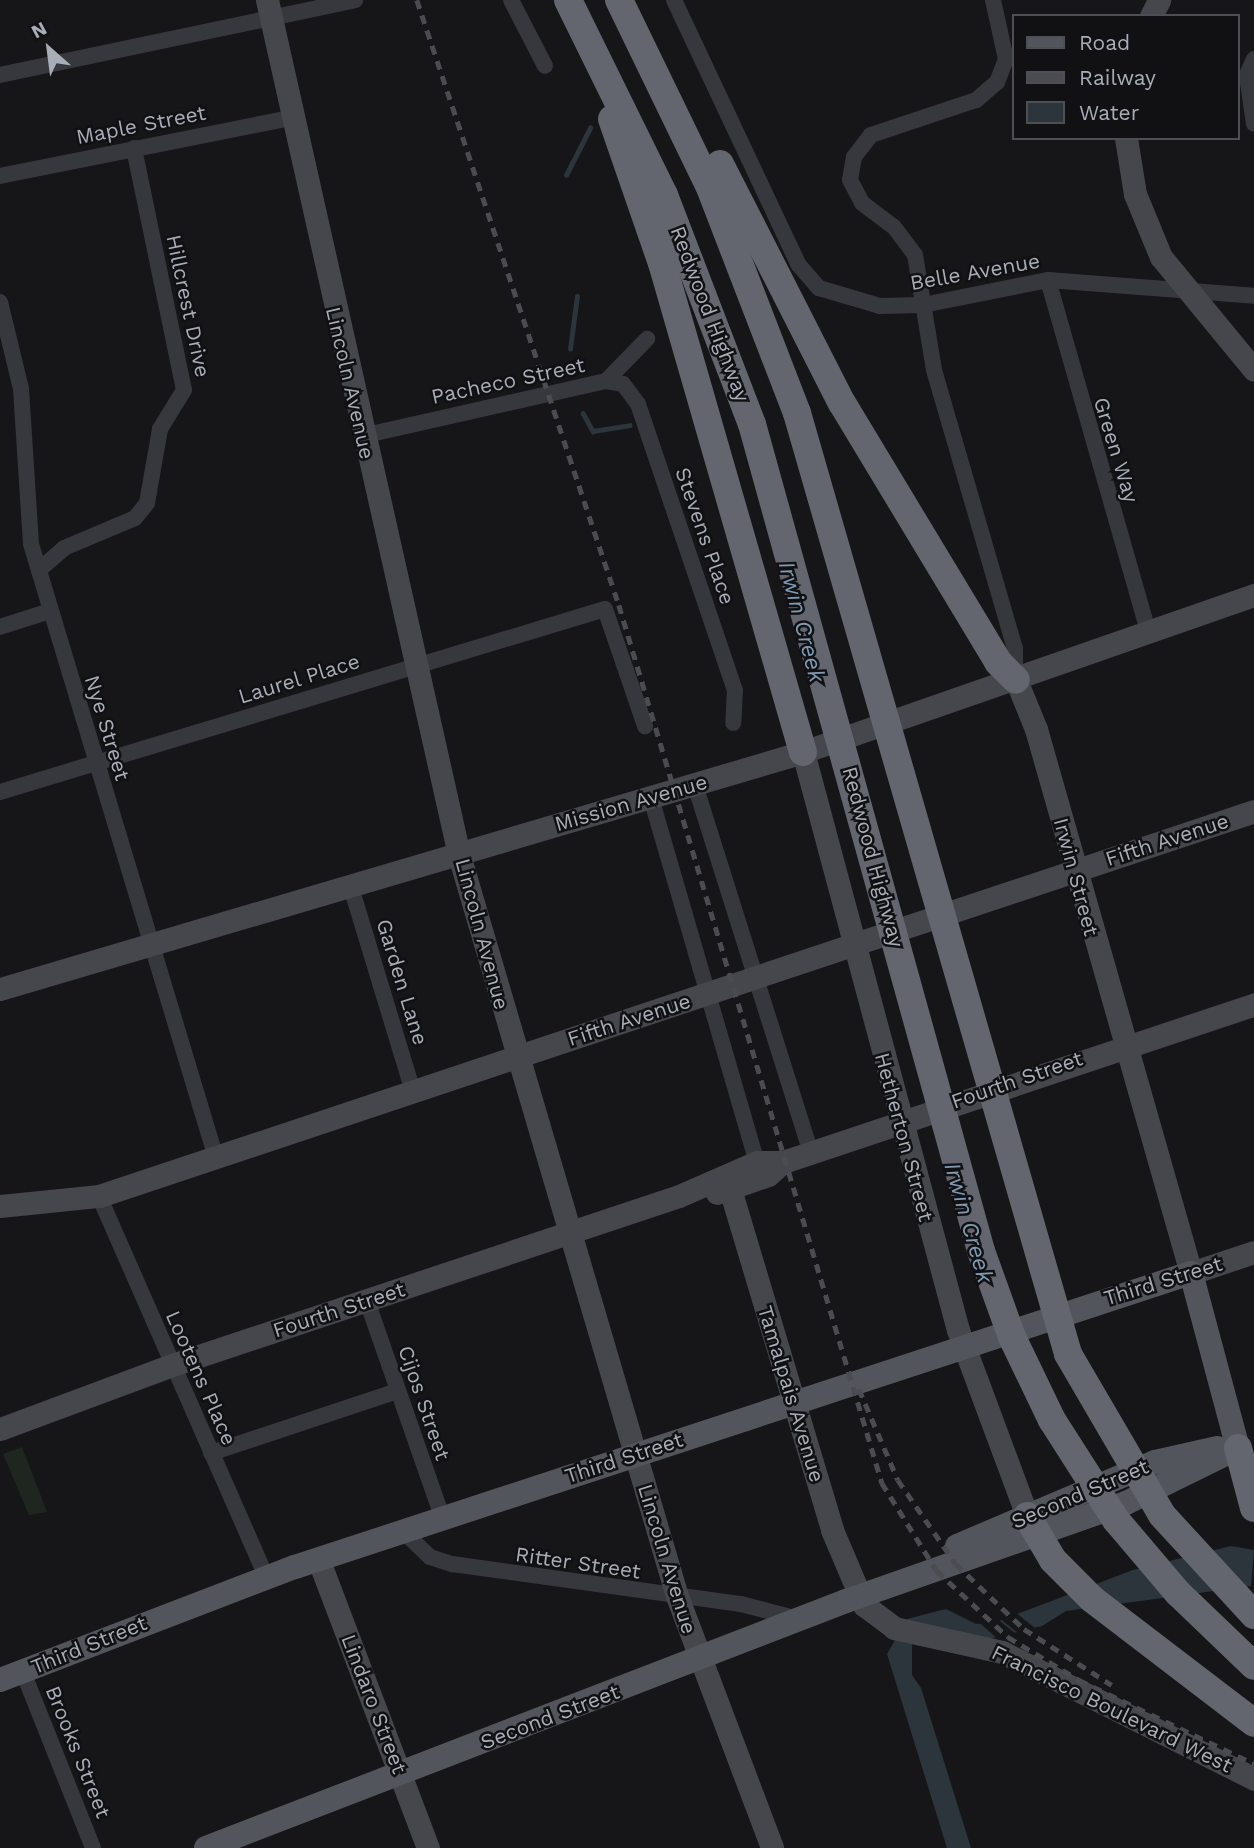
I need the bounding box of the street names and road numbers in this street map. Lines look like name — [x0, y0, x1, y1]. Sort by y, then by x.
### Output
street label: Maple Street — [74, 100, 208, 150]
street label: Redwood Highway — [665, 223, 755, 405]
street label: Hillcrest Drive — [161, 232, 215, 380]
street label: Belle Avenue — [908, 248, 1042, 296]
street label: Lincoln Avenue — [320, 304, 380, 462]
street label: Pacheco Street — [429, 352, 587, 410]
street label: Green Way — [1088, 394, 1144, 506]
street label: Stevens Place — [670, 464, 740, 608]
street label: Laurel Place — [235, 648, 363, 710]
street label: Nye Street — [79, 672, 135, 784]
street label: Redwood Highway — [837, 764, 909, 950]
street label: Mission Avenue — [551, 769, 711, 837]
street label: Fifth Avenue — [1102, 808, 1232, 872]
street label: Irwin Street — [1048, 815, 1104, 939]
street label: Lincoln Avenue — [450, 855, 514, 1013]
street label: Garden Lane — [371, 916, 433, 1048]
street label: Fifth Avenue — [564, 988, 694, 1052]
street label: Fourth Street — [948, 1046, 1086, 1114]
street label: Hetherton Street — [869, 1050, 939, 1224]
street label: Third Street — [1101, 1251, 1225, 1311]
street label: Fourth Street — [270, 1277, 408, 1343]
street label: Tamalpais Avenue — [752, 1302, 830, 1486]
street label: Lootens Place — [160, 1307, 242, 1449]
street label: Cijos Street — [393, 1342, 455, 1464]
street label: Third Street — [562, 1427, 686, 1489]
street label: Second Street — [1008, 1454, 1152, 1534]
street label: Lincoln Avenue — [632, 1481, 702, 1637]
street label: Ritter Street — [513, 1542, 643, 1584]
street label: Third Street — [27, 1610, 151, 1680]
street label: Lindaro Street — [336, 1631, 412, 1777]
street label: Francisco Boulevard West — [987, 1640, 1237, 1778]
street label: Second Street — [477, 1679, 623, 1755]
street label: Brooks Street — [40, 1682, 116, 1822]

